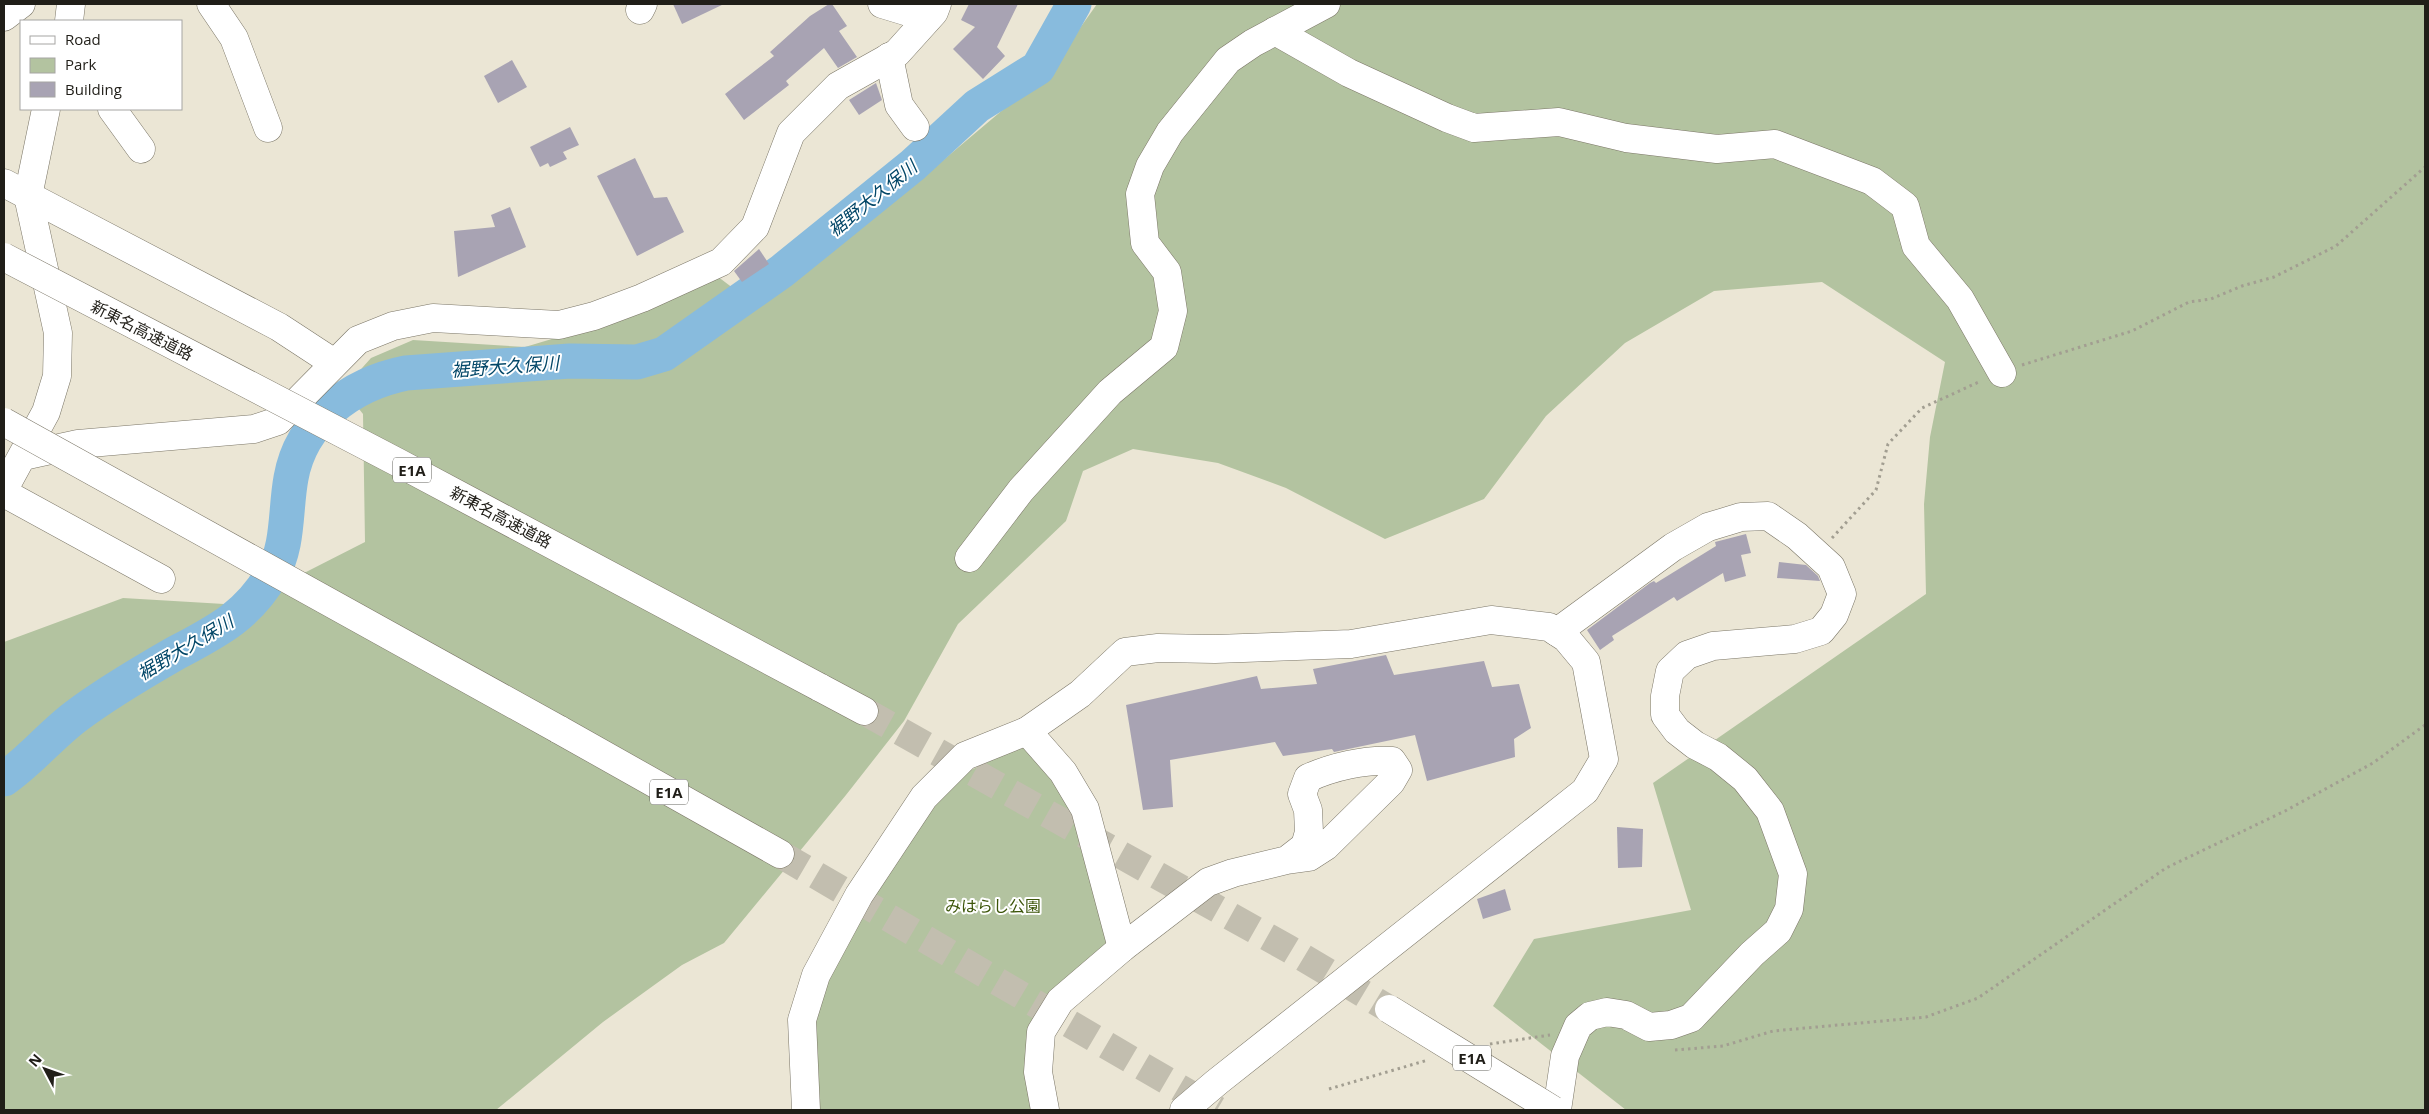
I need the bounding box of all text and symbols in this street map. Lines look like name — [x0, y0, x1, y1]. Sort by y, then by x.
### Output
legend — [20, 20, 182, 110]
text: Road — [65, 29, 101, 49]
text: Park — [65, 54, 96, 74]
text: Building — [65, 79, 122, 99]
water label: 裾野大久保川 — [822, 153, 923, 241]
street label: 新東名高速道路 — [87, 295, 197, 365]
water label: 裾野大久保川 — [450, 350, 562, 382]
road number: E1A — [393, 458, 431, 482]
street label: 新東名高速道路 — [446, 481, 556, 553]
water label: 裾野大久保川 — [133, 608, 239, 685]
road number: E1A — [650, 780, 688, 804]
park label: みはらし公園 — [945, 895, 1041, 917]
north arrow — [20, 1044, 70, 1094]
road number: E1A — [1453, 1046, 1491, 1070]
text: N — [24, 1050, 46, 1071]

